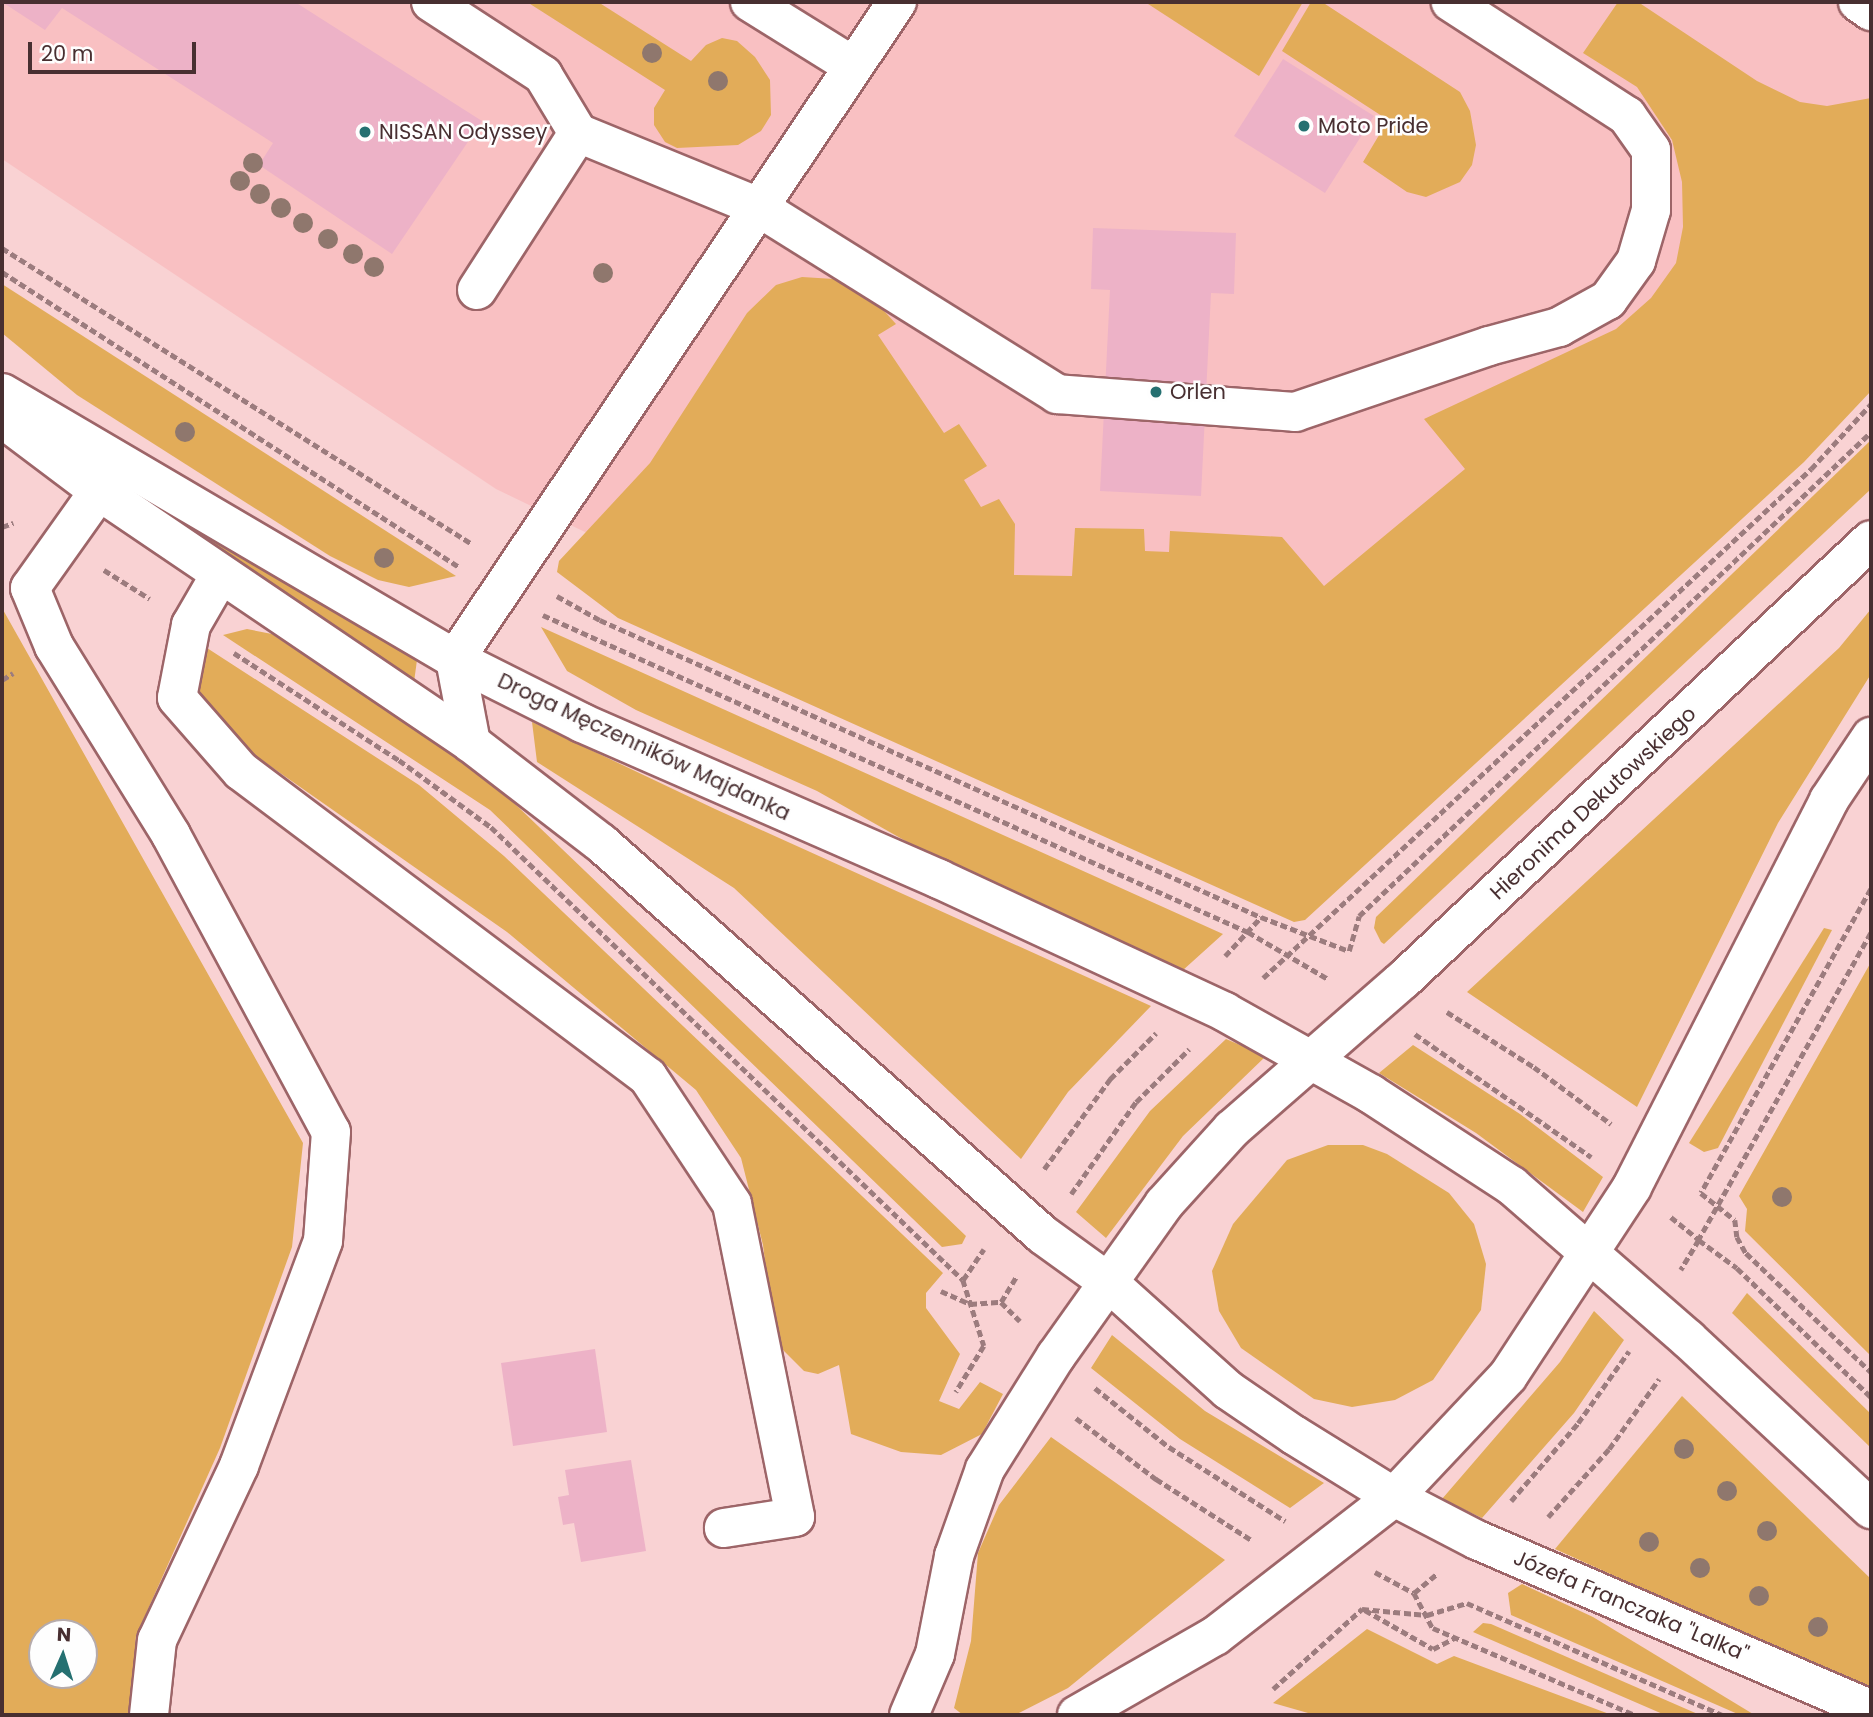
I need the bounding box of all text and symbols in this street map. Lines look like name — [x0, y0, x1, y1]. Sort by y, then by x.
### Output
scale bar — [32, 28, 200, 72]
text: 20 m — [41, 39, 94, 68]
place label: Moto Pride — [1318, 113, 1429, 139]
marker: Moto Pride — [1296, 118, 1312, 134]
place label: NISSAN Odyssey — [379, 119, 547, 145]
marker: NISSAN Odyssey — [357, 124, 373, 140]
place label: Orlen — [1170, 379, 1226, 405]
marker: Orlen — [1148, 384, 1164, 400]
street label: Droga Męczenników Majdanka — [494, 668, 794, 826]
street label: Hieronima Dekutowskiego — [1485, 701, 1701, 905]
street label: Józefa Franczaka "Lalka" — [1510, 1545, 1752, 1667]
north arrow — [28, 1619, 98, 1689]
text: N — [56, 1621, 72, 1648]

